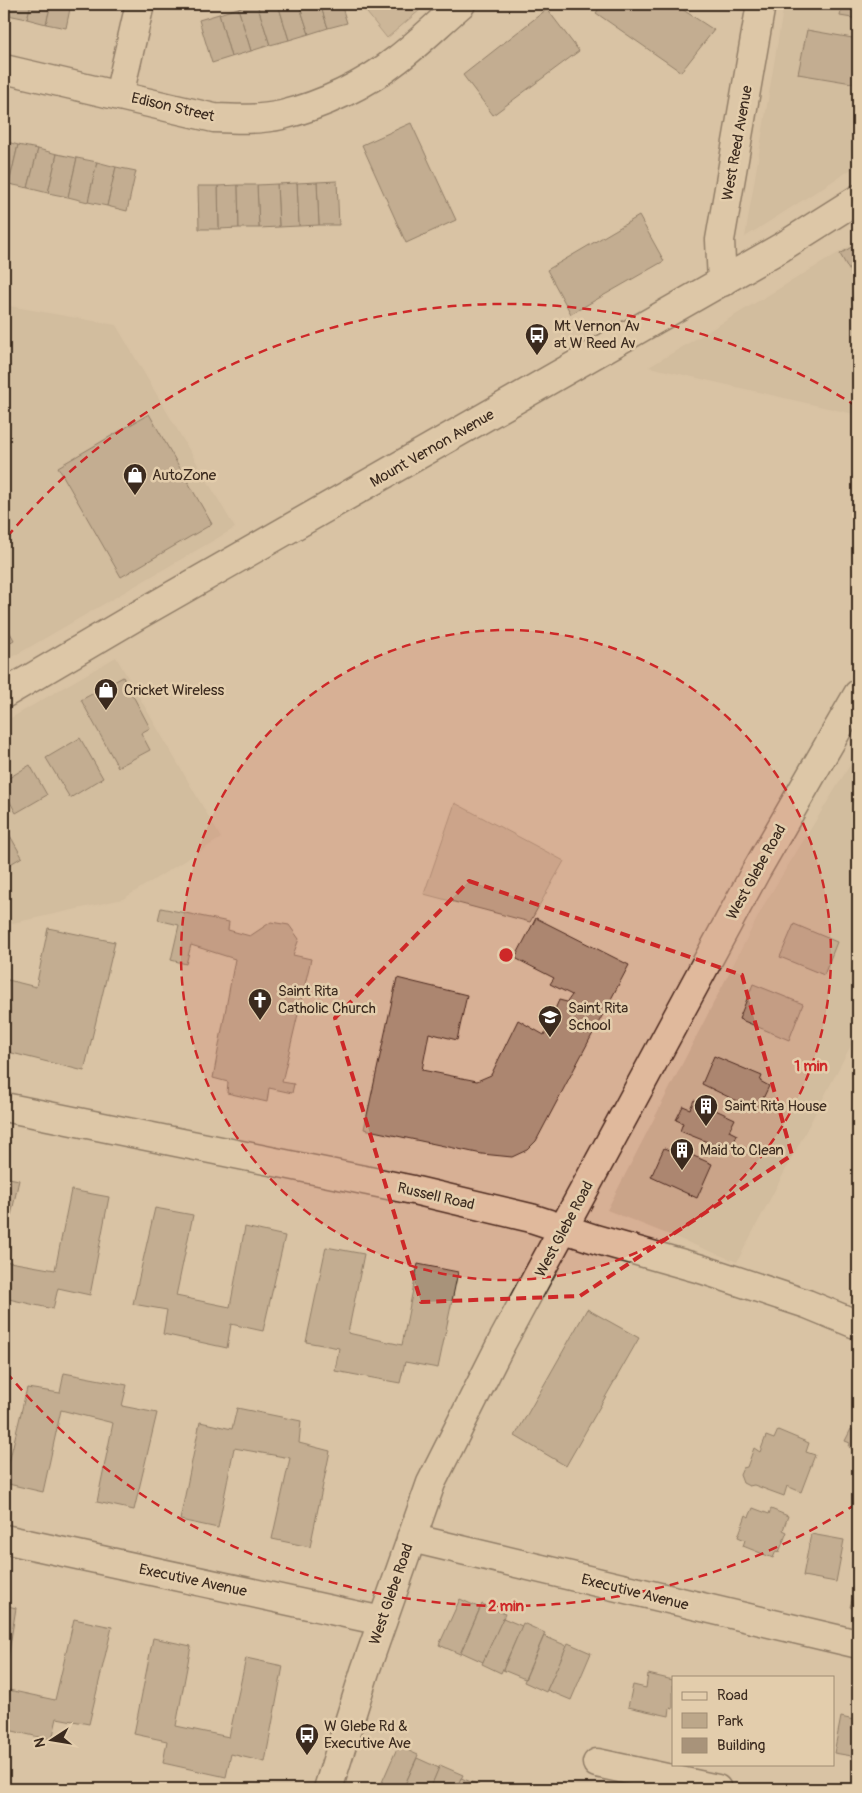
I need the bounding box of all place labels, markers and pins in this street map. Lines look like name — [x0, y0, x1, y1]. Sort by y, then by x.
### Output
place label: Mt Vernon Av at W Reed Av — [554, 317, 640, 353]
bus stop icon: Mt Vernon Av at W Reed Av — [524, 322, 550, 356]
shop icon: AutoZone — [122, 462, 148, 496]
place label: AutoZone — [152, 466, 217, 485]
shop icon: Cricket Wireless — [93, 677, 119, 711]
place label: Cricket Wireless — [124, 681, 224, 700]
centre of rings — [497, 946, 515, 964]
place label: Saint Rita Catholic Church — [278, 982, 376, 1018]
church icon: Saint Rita Catholic Church — [247, 987, 273, 1021]
place label: Saint Rita School — [568, 999, 628, 1035]
school or university icon: Saint Rita School — [537, 1004, 563, 1038]
building icon: Saint Rita House — [693, 1093, 719, 1127]
place label: Saint Rita House — [724, 1097, 827, 1116]
building icon: Maid to Clean — [669, 1137, 695, 1171]
place label: Maid to Clean — [700, 1141, 784, 1160]
place label: W Glebe Rd & Executive Ave — [324, 1717, 411, 1753]
bus stop icon: W Glebe Rd & Executive Ave — [294, 1722, 320, 1756]

